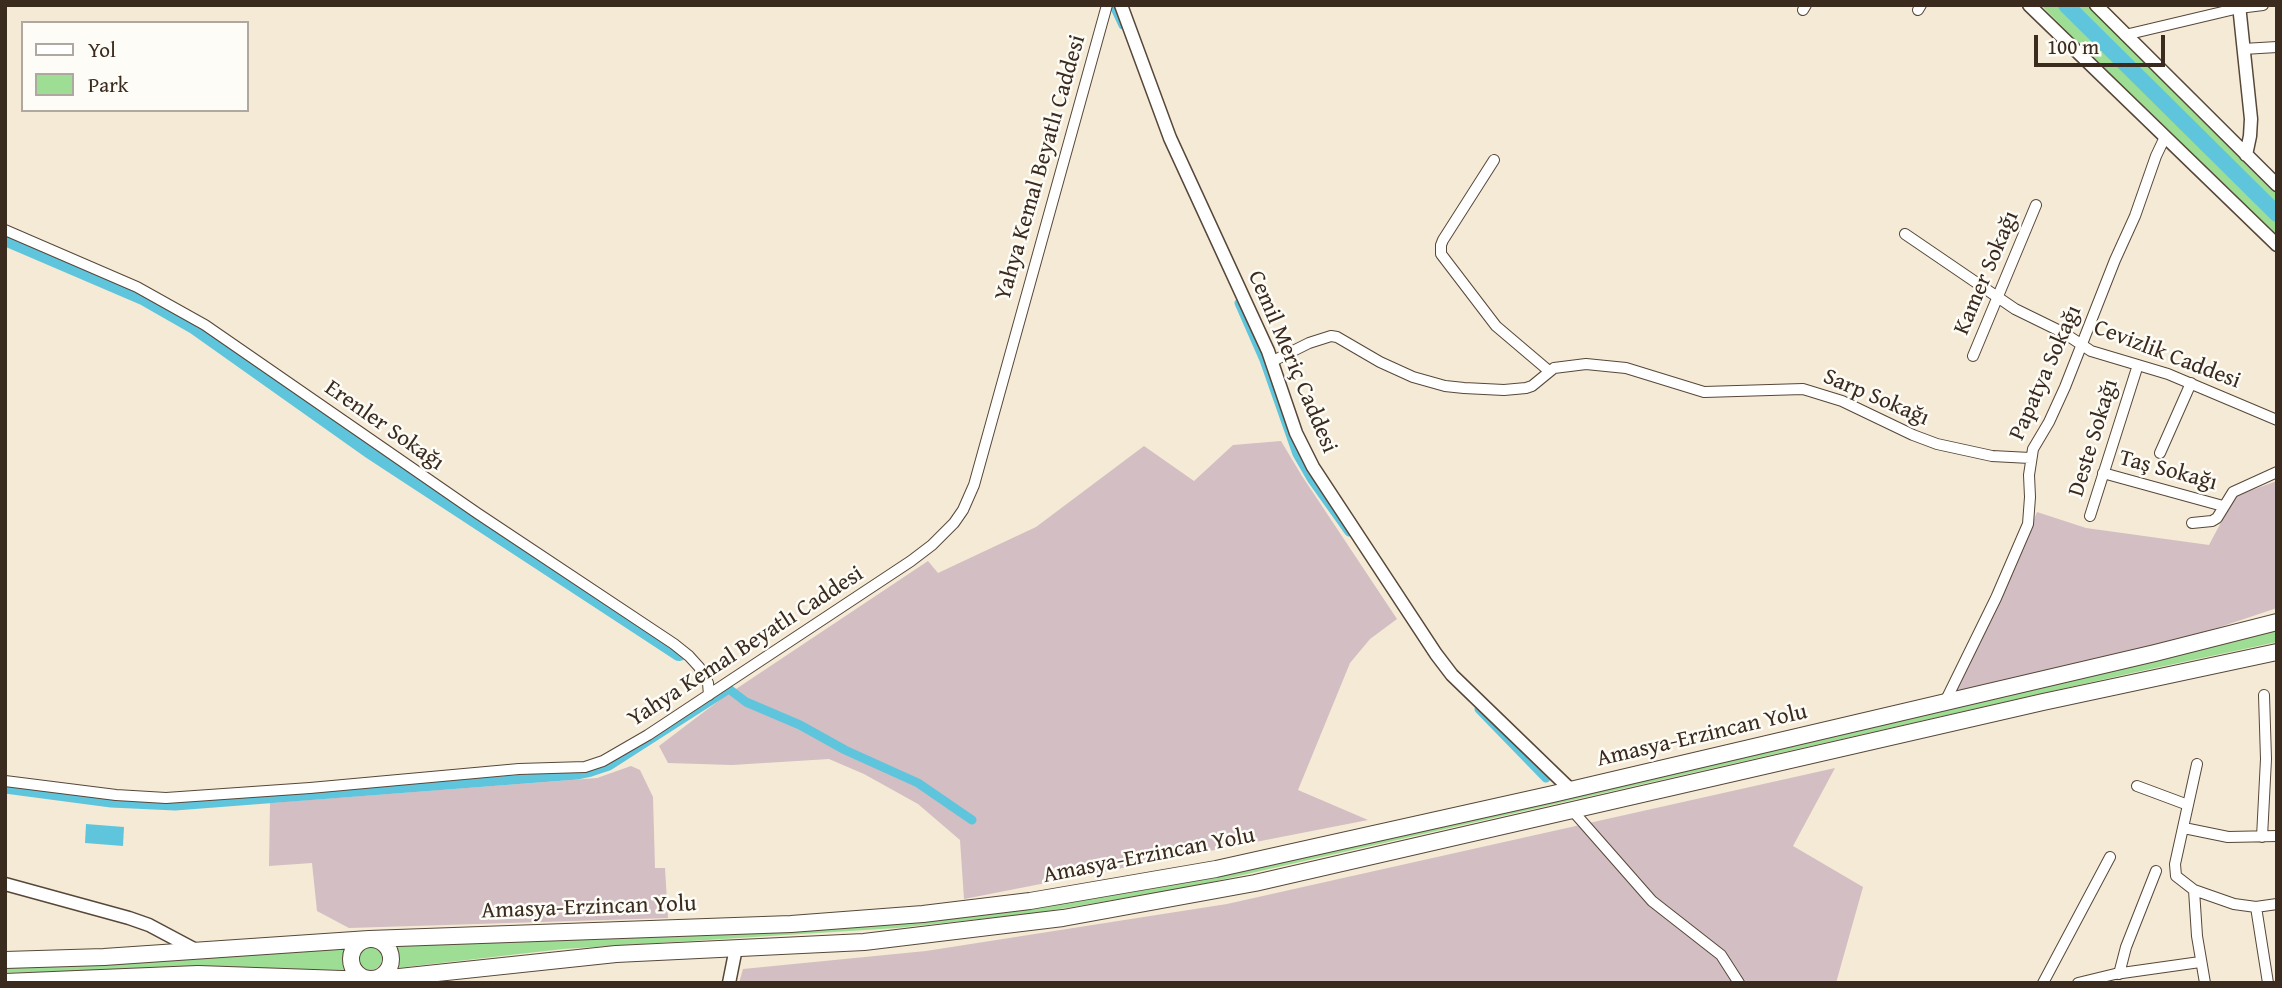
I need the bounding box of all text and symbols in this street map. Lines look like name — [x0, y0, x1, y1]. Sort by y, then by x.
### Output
legend — [21, 21, 248, 112]
scale bar — [2037, 21, 2168, 65]
text: 100 m — [2047, 31, 2099, 62]
street label: Yahya Kemal Beyatlı Caddesi — [990, 32, 1092, 304]
text: Yol — [88, 34, 116, 65]
text: Park — [88, 69, 129, 100]
street label: Kamer Sokağı — [1949, 207, 2025, 339]
street label: Cemil Meriç Caddesi — [1241, 267, 1343, 457]
street label: Papatya Sokağı — [2004, 301, 2088, 445]
street label: Cevizlik Caddesi — [2090, 314, 2244, 396]
street label: Sarp Sokağı — [1819, 363, 1933, 433]
street label: Erenler Sokağı — [319, 375, 449, 477]
street label: Deste Sokağı — [2063, 376, 2125, 500]
street label: Taş Sokağı — [2116, 445, 2220, 497]
street label: Yahya Kemal Beyatlı Caddesi — [623, 561, 869, 733]
street label: Amasya-Erzincan Yolu — [1594, 698, 1810, 774]
street label: Amasya-Erzincan Yolu — [1041, 822, 1257, 890]
street label: Amasya-Erzincan Yolu — [481, 890, 697, 926]

